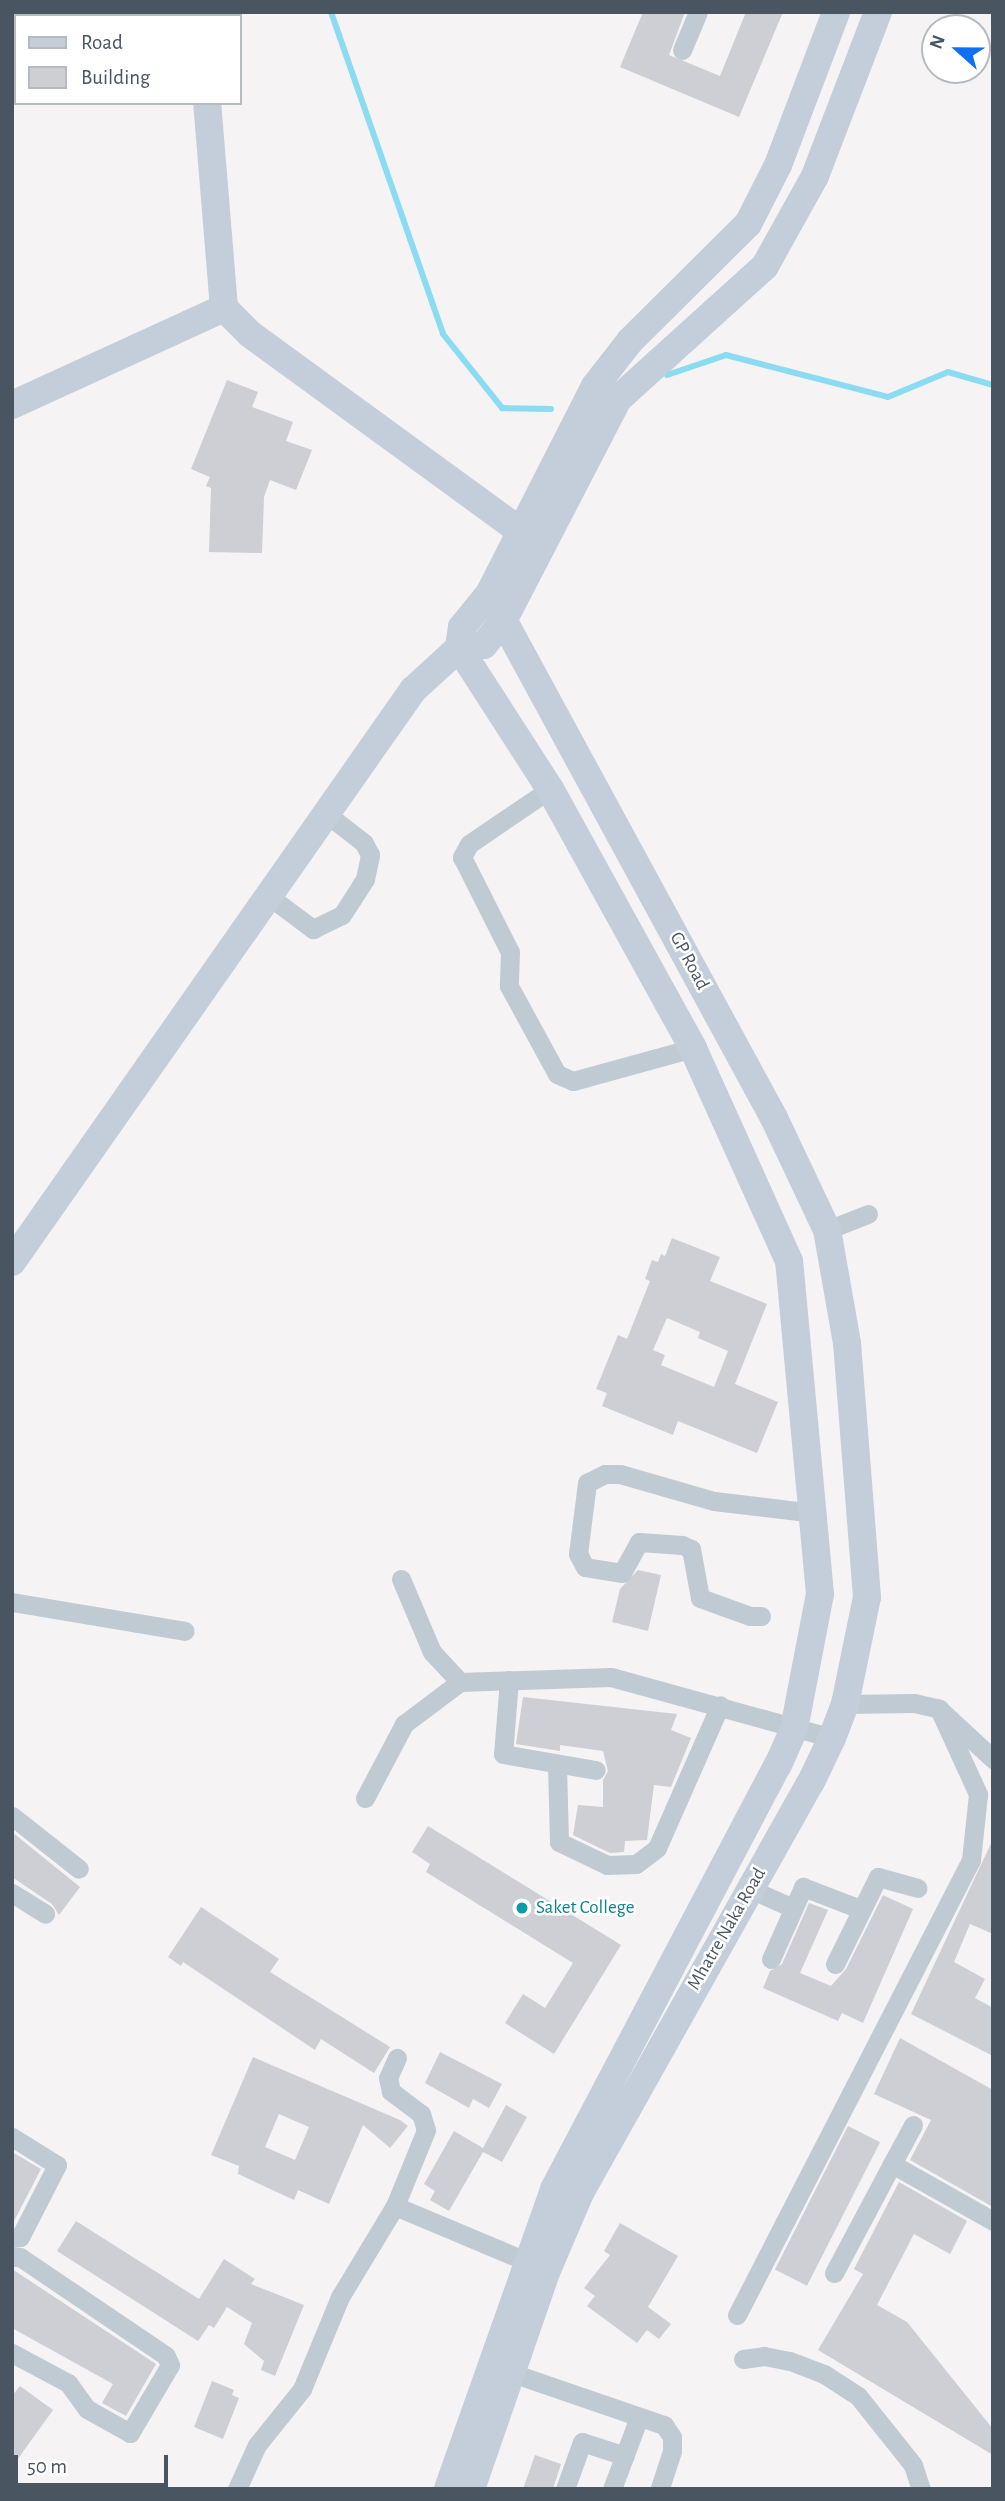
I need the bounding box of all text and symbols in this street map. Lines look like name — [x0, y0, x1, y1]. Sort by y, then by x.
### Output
legend — [14, 14, 242, 105]
north arrow — [921, 14, 991, 84]
text: Road — [81, 32, 123, 53]
text: N — [927, 32, 949, 52]
text: Building — [81, 67, 150, 88]
street label: GP Road — [664, 928, 714, 994]
street label: Mhatre Naka Road — [683, 1864, 771, 1994]
place label: Saket College — [536, 1897, 634, 1919]
marker: Saket College — [514, 1900, 530, 1916]
scale bar — [18, 2442, 172, 2486]
text: 50 m — [27, 2456, 67, 2477]

